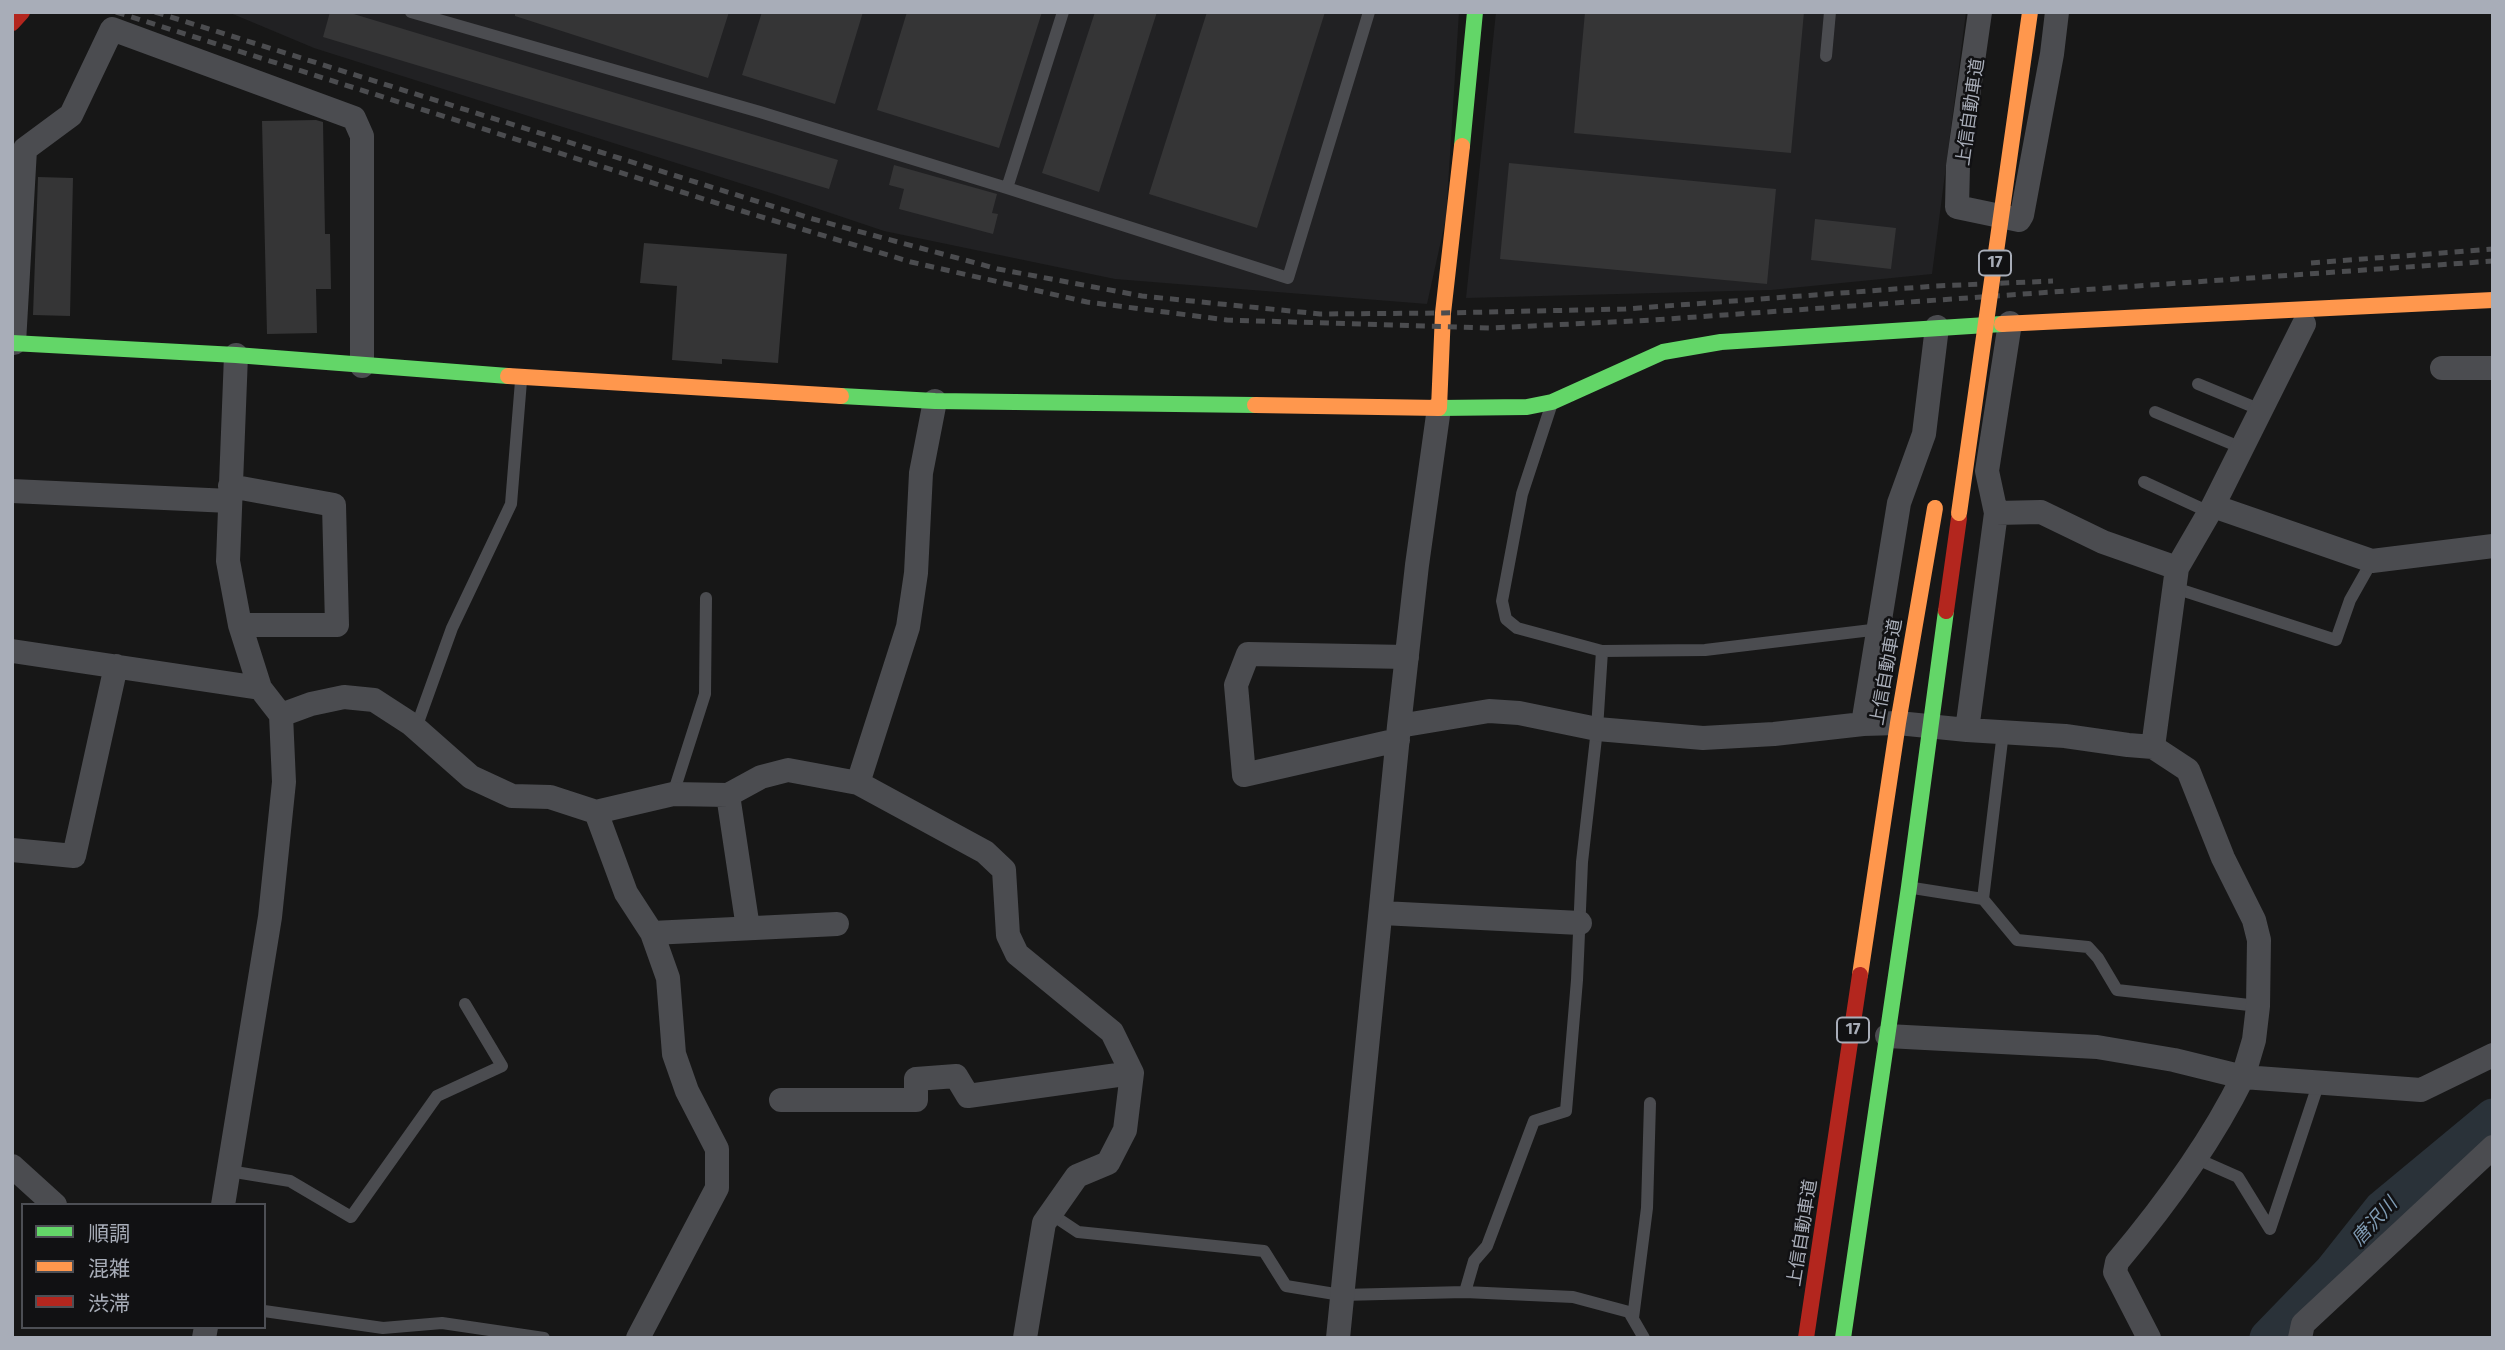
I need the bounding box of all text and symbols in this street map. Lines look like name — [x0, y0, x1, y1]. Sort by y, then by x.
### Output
street label: 上信自動車道 — [1953, 57, 1989, 167]
road number: 17 — [1979, 250, 2011, 276]
street label: 上信自動車道 — [1867, 617, 1907, 727]
road number: 17 — [1837, 1018, 1869, 1042]
street label: 上信自動車道 — [1784, 1178, 1822, 1288]
water label: 唐沢川 — [2347, 1193, 2403, 1251]
legend — [21, 1203, 266, 1329]
text: 順調 — [88, 1221, 130, 1247]
text: 混雑 — [88, 1256, 130, 1282]
text: 渋滞 — [88, 1291, 130, 1317]

